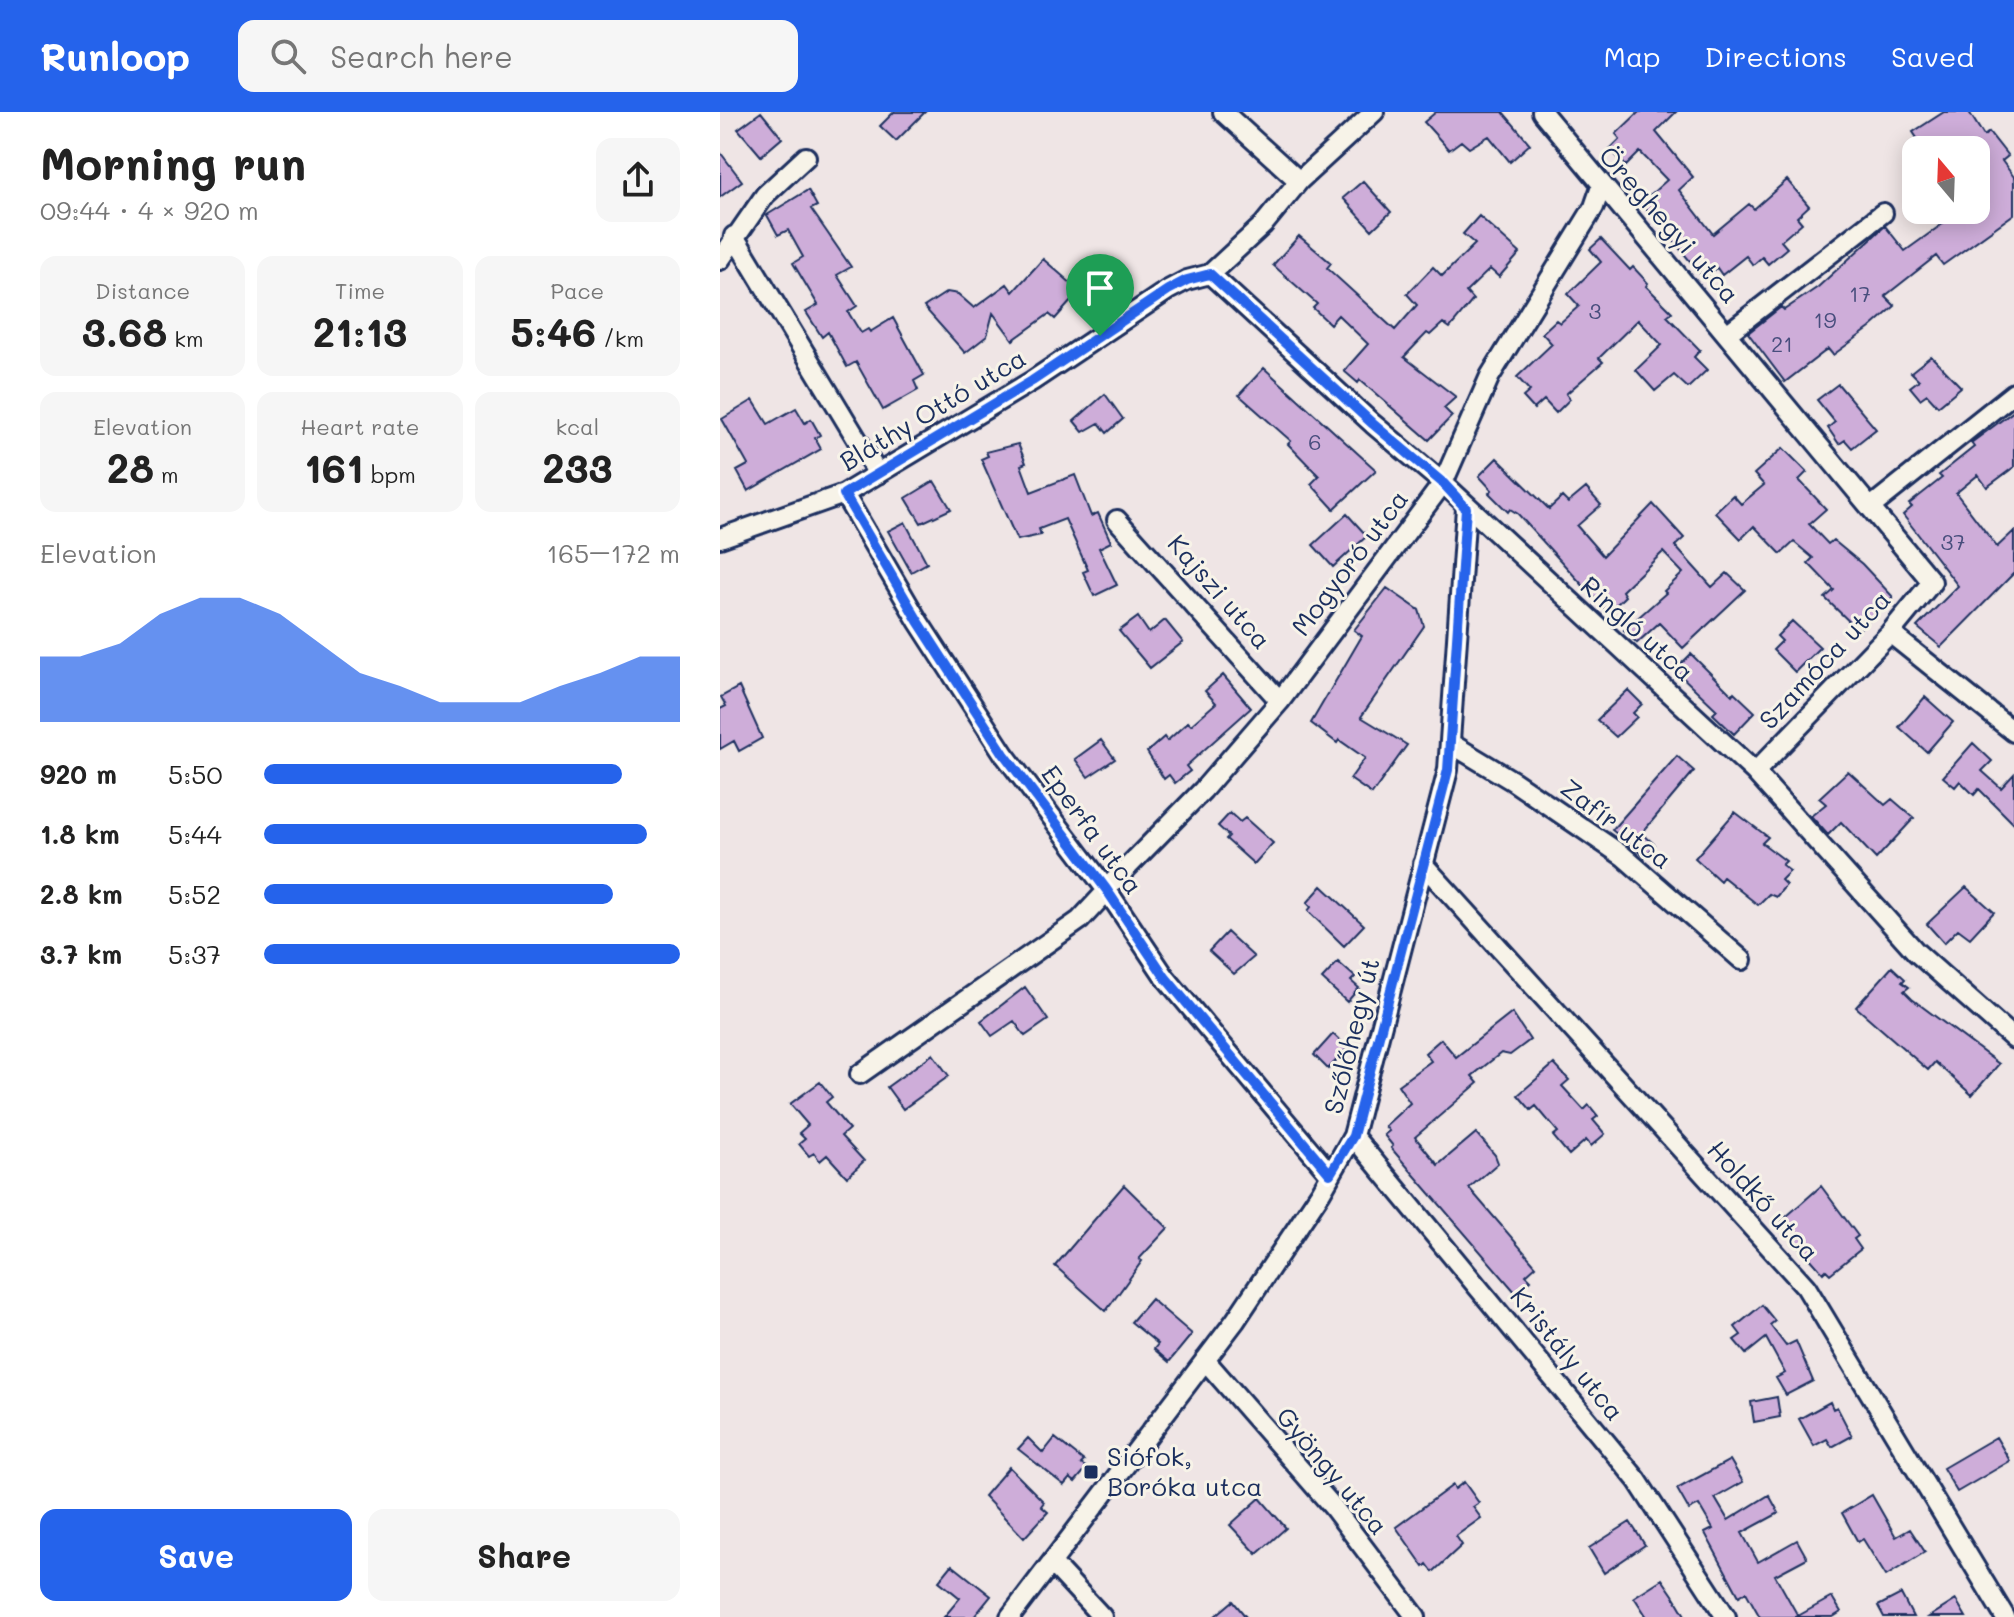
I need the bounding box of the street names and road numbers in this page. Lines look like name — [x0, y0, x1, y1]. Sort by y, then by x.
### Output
street label: Öreghegyi utca — [1592, 139, 1747, 310]
street label: Bláthy Ottó utca — [833, 340, 1032, 478]
street label: Mogyoró utca — [1283, 483, 1415, 642]
street label: Kajszi utca — [1161, 527, 1279, 656]
street label: Ringló utca — [1574, 568, 1702, 688]
street label: Szamóca utca — [1751, 582, 1898, 736]
street label: Eperfa utca — [1034, 758, 1151, 901]
street label: Zafír utca — [1554, 770, 1679, 876]
street label: Szőlőhegy út — [1315, 954, 1387, 1117]
street label: Holdkő utca — [1700, 1133, 1827, 1268]
street label: Kristály utca — [1503, 1279, 1632, 1427]
street label: Gyöngy utca — [1269, 1399, 1396, 1541]

